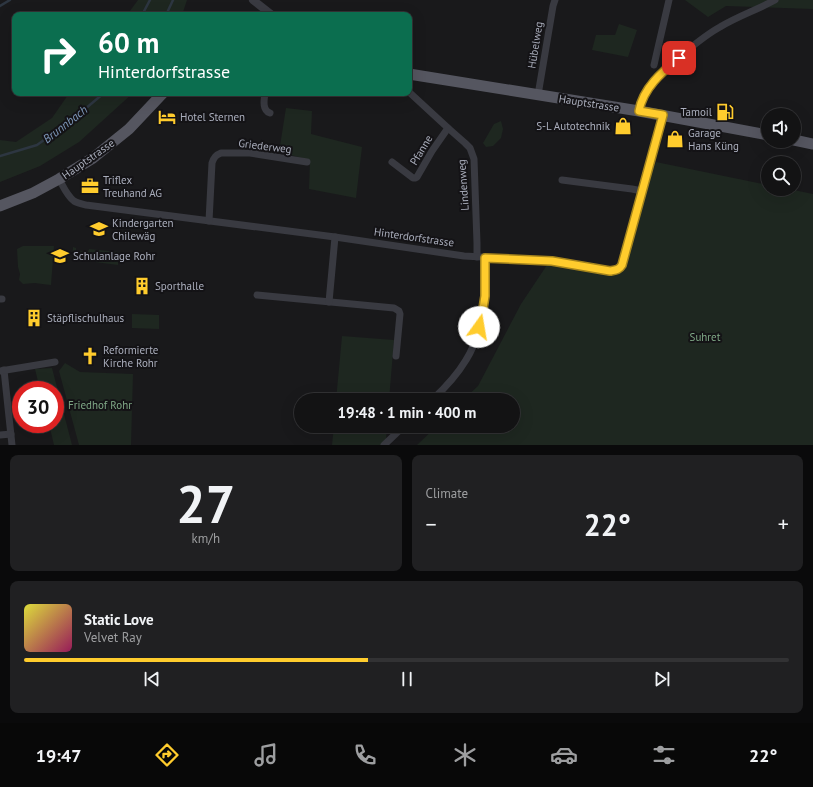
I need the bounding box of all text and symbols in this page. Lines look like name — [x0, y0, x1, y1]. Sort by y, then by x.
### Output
street label: Hübelweg — [524, 20, 546, 70]
text: 60 m — [98, 24, 159, 61]
icon: right — [32, 28, 84, 80]
pin — [662, 41, 696, 75]
icon: arrive — [668, 47, 690, 69]
text: Hinterdorfstrasse — [98, 60, 230, 83]
street label: Hauptstrasse — [558, 91, 621, 115]
water label: Brunnbach — [40, 102, 90, 146]
fuel station icon: Tamoil — [715, 102, 735, 122]
place label: Tamoil — [681, 105, 713, 119]
hotel icon: Hotel Sternen — [157, 107, 177, 127]
map controls — [761, 108, 801, 196]
button: sound — [761, 108, 801, 148]
place label: Hotel Sternen — [180, 110, 245, 124]
shop icon: S-L Autotechnik — [613, 116, 633, 136]
place label: S-L Autotechnik — [536, 119, 611, 133]
place label: Garage Hans Küng — [688, 126, 739, 153]
shop icon: Garage Hans Küng — [665, 129, 685, 149]
street label: Pfanne — [407, 132, 436, 168]
street label: Hauptstrasse — [59, 136, 117, 182]
street label: Griederweg — [238, 136, 293, 156]
button: search — [761, 156, 801, 196]
street label: Lindenweg — [454, 159, 472, 211]
place label: Triflex Treuhand AG — [103, 173, 162, 200]
office icon: Triflex Treuhand AG — [80, 176, 100, 196]
place label: Kindergarten Chilewäg — [112, 216, 174, 243]
school or university icon: Kindergarten Chilewäg — [89, 219, 109, 239]
street label: Hinterdorfstrasse — [373, 224, 455, 250]
school or university icon: Schulanlage Rohr — [50, 246, 70, 266]
place label: Schulanlage Rohr — [73, 249, 155, 263]
building icon: Sporthalle — [132, 276, 152, 296]
place label: Sporthalle — [155, 279, 204, 293]
position arrow — [458, 306, 500, 348]
building icon: Stäpflischulhaus — [24, 308, 44, 328]
place label: Stäpflischulhaus — [47, 311, 124, 325]
park label: Suhret — [690, 330, 721, 344]
place label: Reformierte Kirche Rohr — [103, 343, 159, 370]
church icon: Reformierte Kirche Rohr — [80, 346, 100, 366]
speed limit sign: 30 — [12, 381, 64, 433]
park label: Friedhof Rohr — [68, 398, 132, 412]
text: 19:48 · 1 min · 400 m — [338, 403, 476, 422]
text: 27 — [176, 470, 235, 537]
text: Climate — [426, 485, 468, 502]
text: 22° — [584, 505, 631, 544]
text: − — [426, 510, 437, 538]
text: + — [778, 510, 789, 538]
text: km/h — [192, 530, 220, 547]
text: Static Love — [84, 610, 154, 629]
text: Velvet Ray — [84, 629, 142, 646]
icon: previous — [141, 668, 163, 690]
icon: pause — [396, 668, 418, 690]
icon: next — [651, 668, 673, 690]
icon: directions — [153, 741, 181, 769]
icon: music — [252, 741, 280, 769]
icon: phone — [351, 741, 379, 769]
icon: climate — [451, 741, 479, 769]
icon: car — [550, 741, 578, 769]
icon: filters — [650, 741, 678, 769]
text: 19:47 — [36, 744, 81, 767]
text: 22° — [749, 744, 777, 767]

